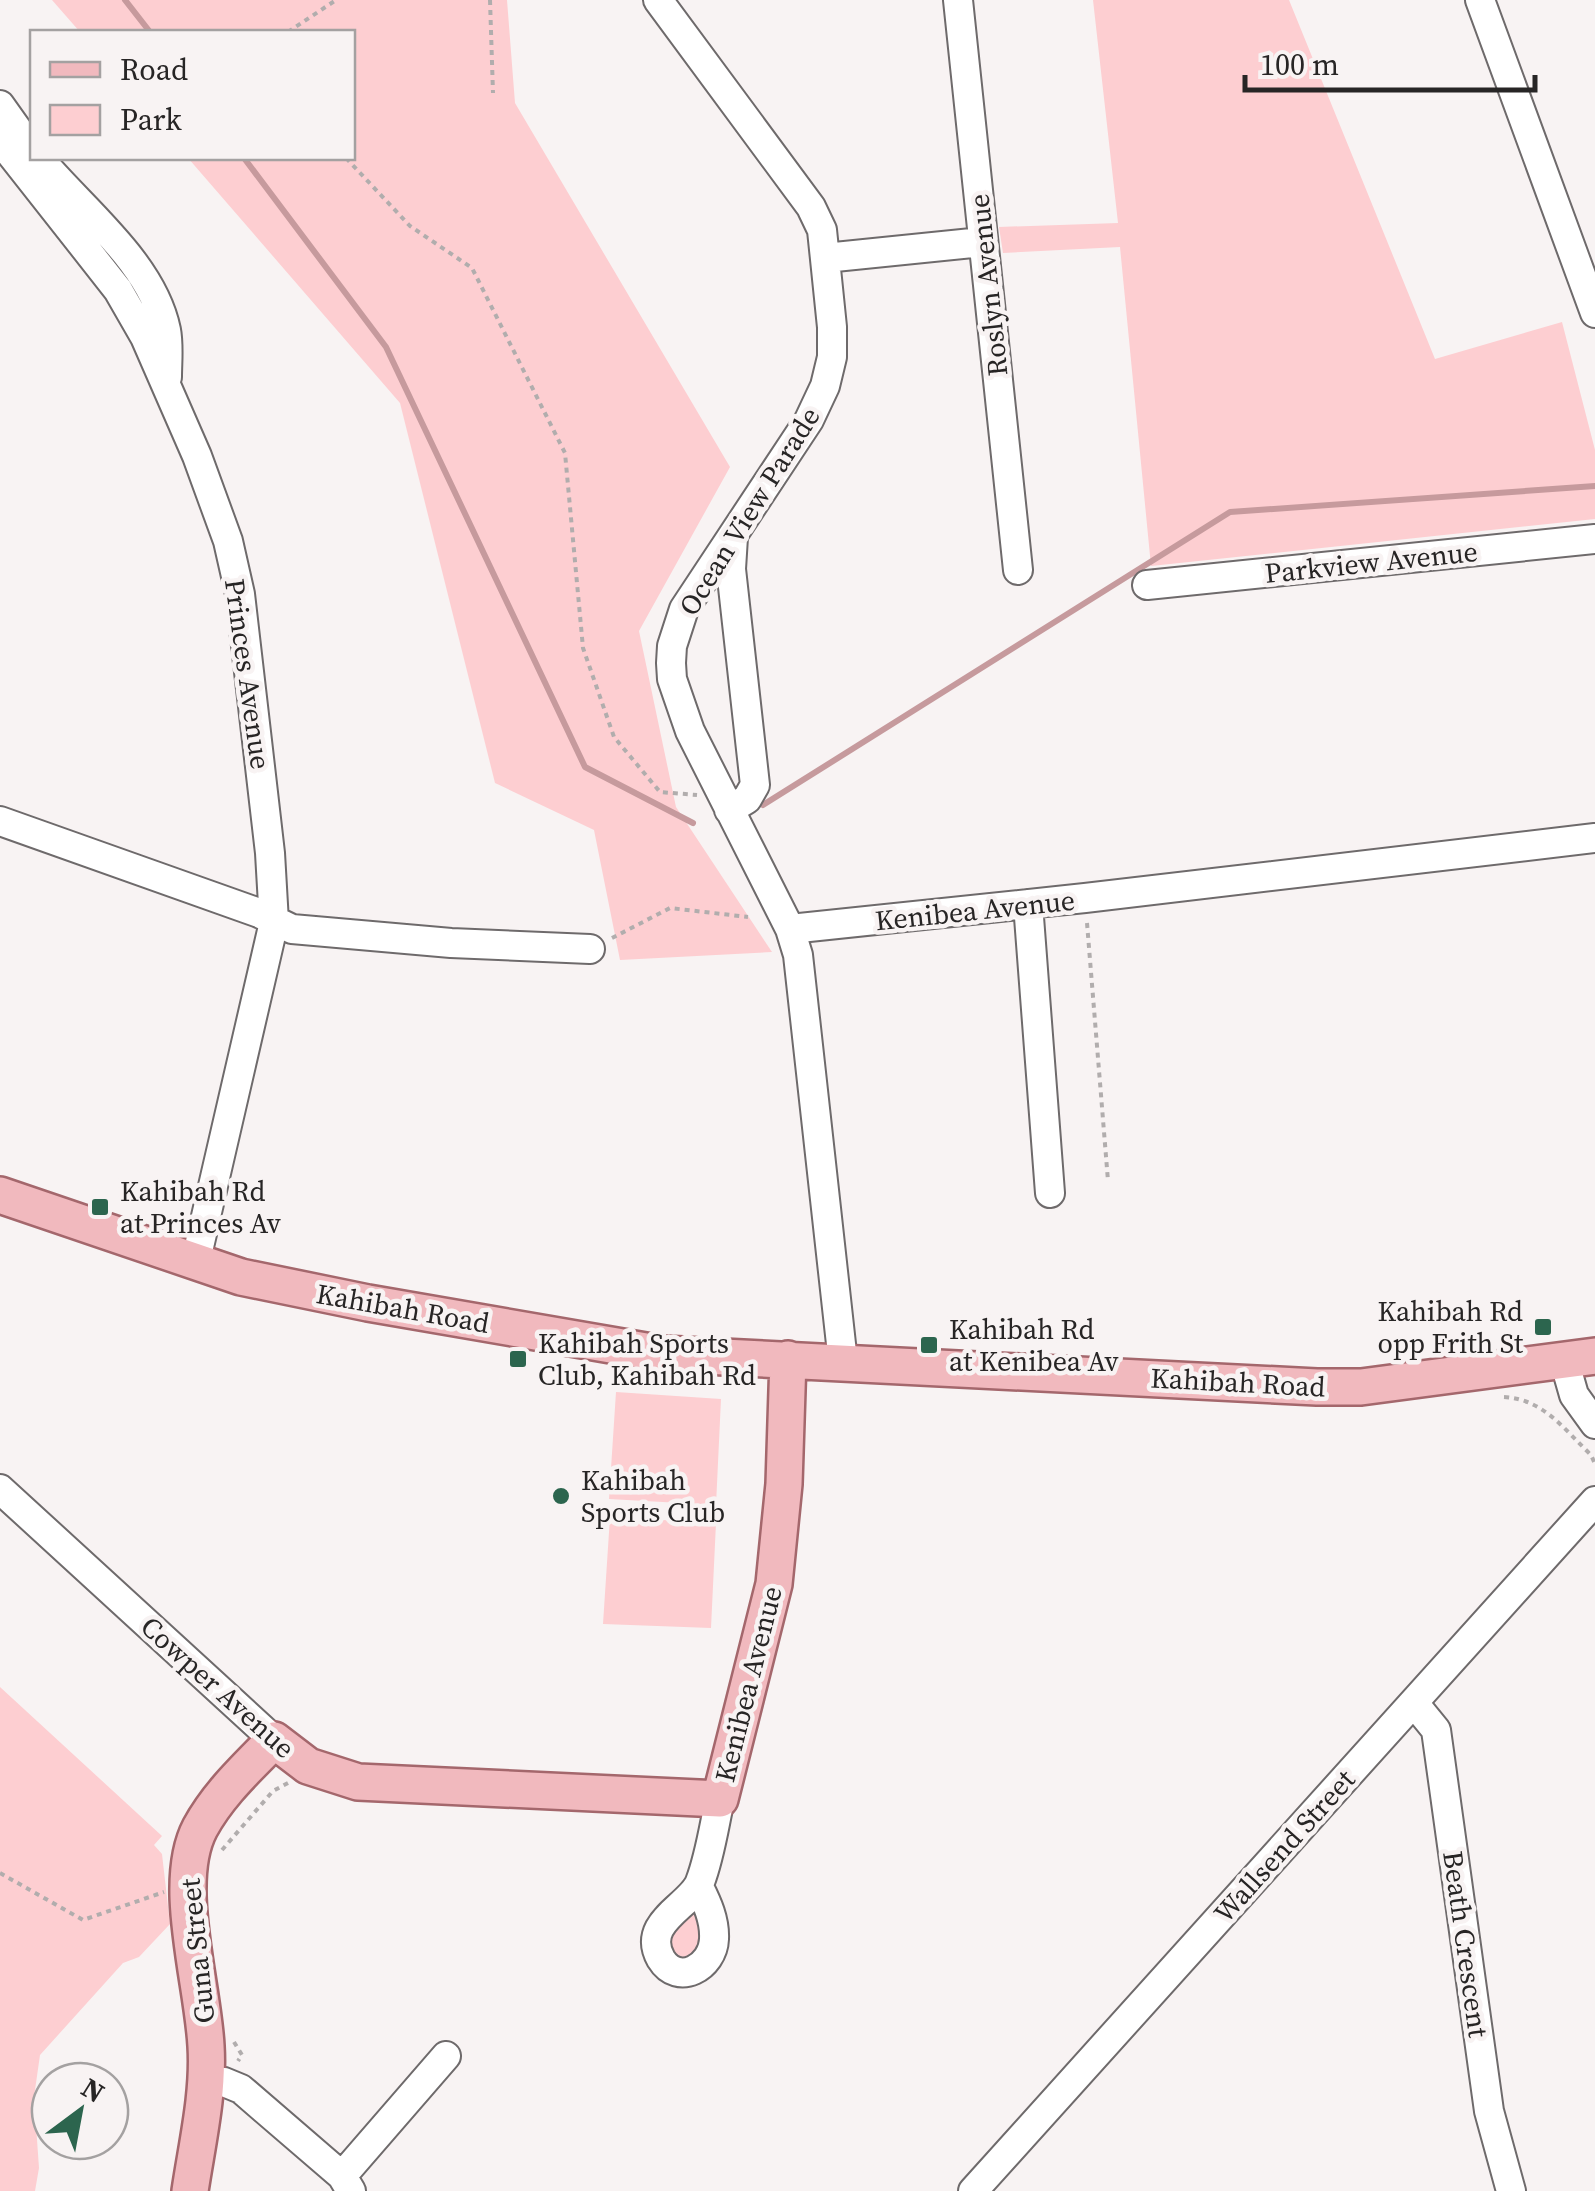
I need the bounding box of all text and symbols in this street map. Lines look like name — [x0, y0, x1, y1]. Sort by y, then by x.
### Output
legend — [30, 30, 355, 160]
scale bar — [1245, 30, 1535, 92]
text: 100 m — [1260, 44, 1339, 85]
text: Road — [120, 49, 188, 90]
text: Park — [120, 99, 182, 140]
street label: Roslyn Avenue — [960, 192, 1016, 378]
street label: Ocean View Parade — [670, 400, 828, 622]
street label: Parkview Avenue — [1263, 532, 1479, 592]
street label: Princes Avenue — [216, 576, 280, 772]
street label: Kenibea Avenue — [873, 881, 1077, 939]
place label: Kahibah Rd at Princes Av — [120, 1172, 281, 1242]
marker: Kahibah Rd at Princes Av — [89, 1196, 111, 1218]
street label: Kahibah Road — [314, 1274, 493, 1342]
place label: Kahibah Rd opp Frith St — [1378, 1292, 1524, 1362]
place label: Kahibah Rd at Kenibea Av — [949, 1310, 1119, 1380]
marker: Kahibah Rd opp Frith St — [1532, 1316, 1554, 1338]
place label: Kahibah Sports Club, Kahibah Rd — [538, 1324, 756, 1394]
marker: Kahibah Rd at Kenibea Av — [918, 1334, 940, 1356]
marker: Kahibah Sports Club, Kahibah Rd — [507, 1348, 529, 1370]
street label: Kahibah Road — [1150, 1358, 1327, 1406]
place label: Kahibah Sports Club — [581, 1461, 725, 1531]
marker: Kahibah Sports Club — [550, 1485, 572, 1507]
street label: Kenibea Avenue — [705, 1582, 791, 1786]
street label: Cowper Avenue — [133, 1608, 303, 1766]
street label: Wallsend Street — [1205, 1761, 1364, 1931]
street label: Beath Crescent — [1434, 1848, 1498, 2041]
street label: Guna Street — [170, 1876, 224, 2025]
north arrow — [30, 2061, 130, 2161]
text: N — [75, 2068, 112, 2111]

